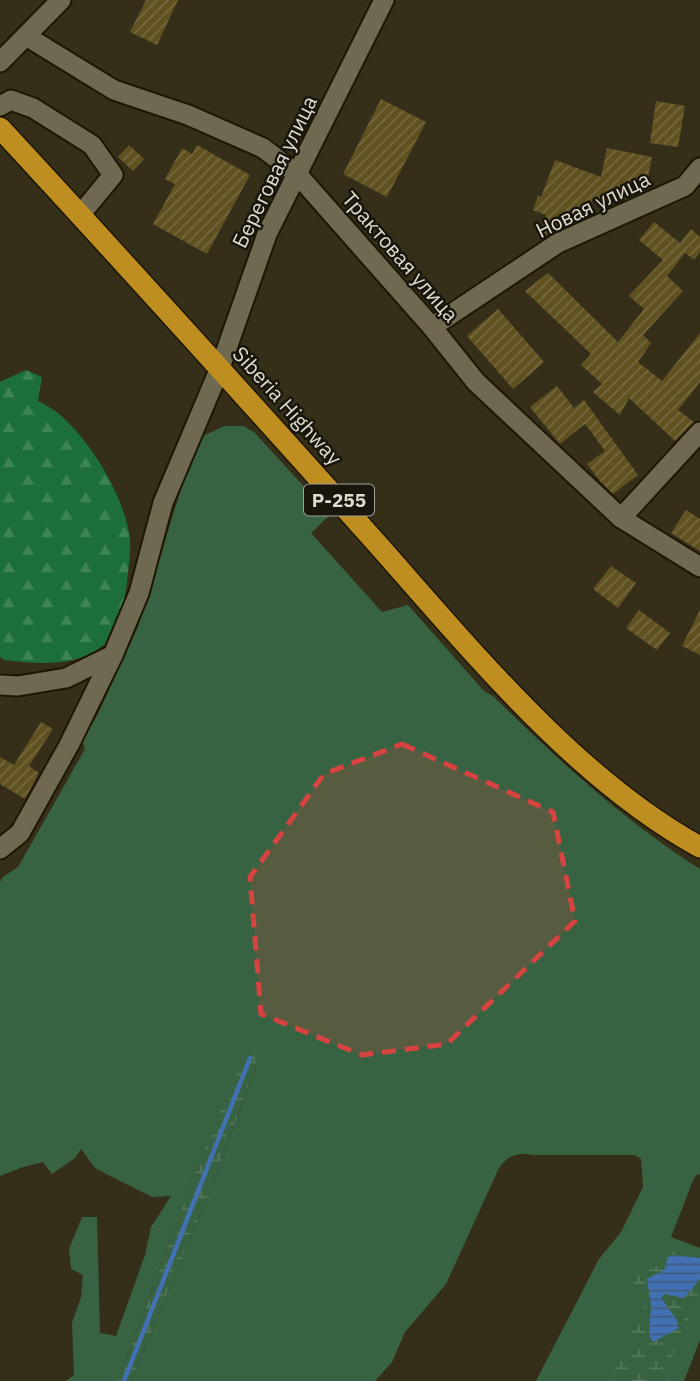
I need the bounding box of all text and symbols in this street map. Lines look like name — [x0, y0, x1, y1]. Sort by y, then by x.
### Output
street label: Береговая улица — [225, 91, 323, 252]
street label: Новая улица — [531, 164, 654, 244]
street label: Трактовая улица — [336, 185, 465, 328]
street label: Siberia Highway — [227, 340, 349, 471]
road number: Р-255 — [304, 485, 374, 516]

